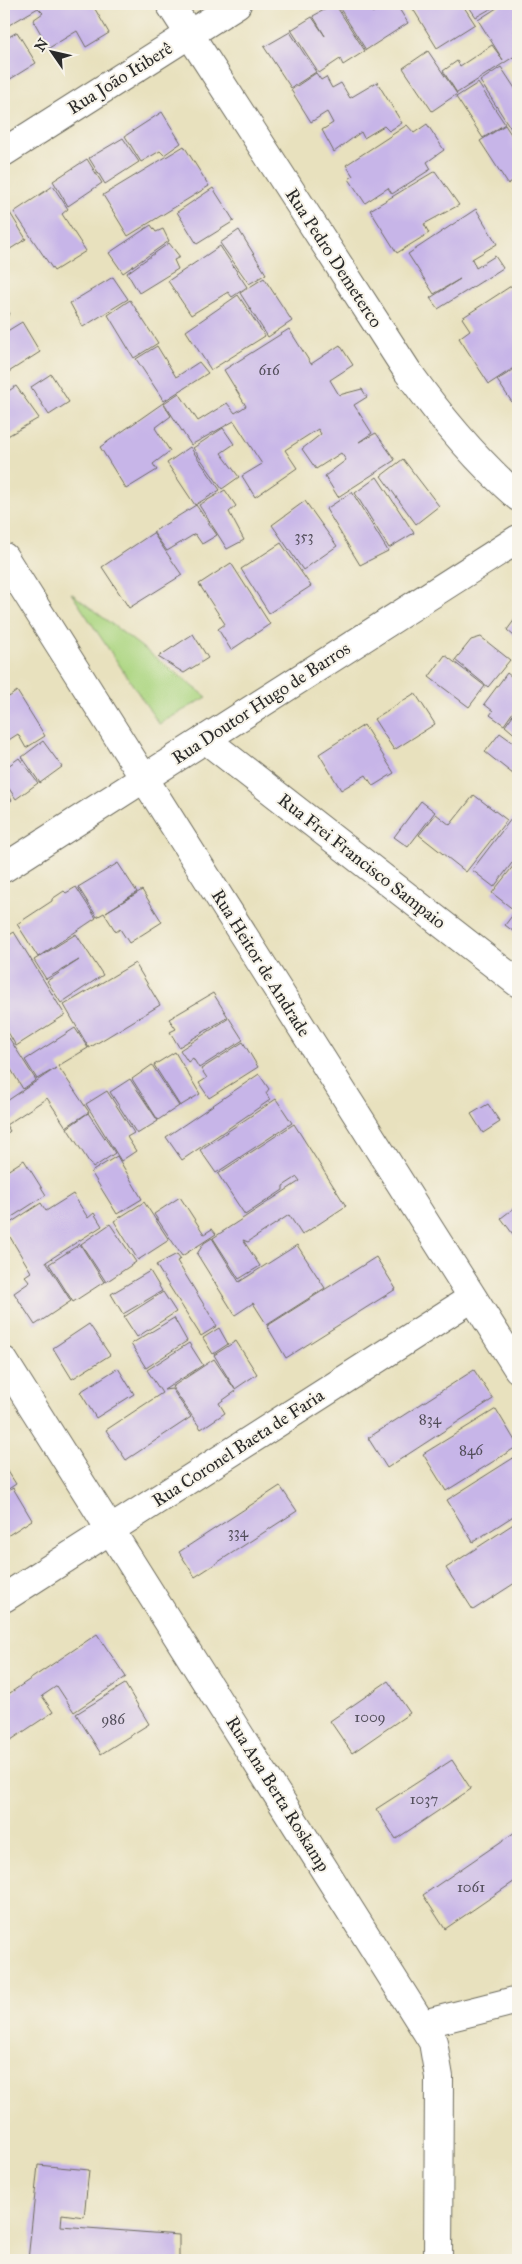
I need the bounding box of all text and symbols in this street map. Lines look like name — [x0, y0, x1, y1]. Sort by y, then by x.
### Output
north arrow — [28, 28, 78, 78]
text: N — [31, 35, 52, 55]
street label: Rua João Itiberê — [64, 37, 177, 120]
street label: Rua Pedro Demeterco — [281, 184, 387, 332]
house number: 616 — [258, 361, 281, 379]
house number: 353 — [295, 527, 313, 545]
street label: Rua Doutor Hugo de Barros — [168, 637, 355, 770]
street label: Rua Frei Francisco Sampaio — [274, 789, 450, 933]
street label: Rua Heitor de Andrade — [207, 885, 315, 1041]
street label: Rua Coronel Baeta de Faria — [148, 1384, 328, 1512]
house number: 834 — [419, 1410, 442, 1428]
house number: 846 — [459, 1441, 484, 1459]
house number: 334 — [228, 1523, 249, 1541]
house number: 1009 — [354, 1708, 386, 1726]
house number: 986 — [101, 1710, 126, 1728]
street label: Rua Ana Berta Roskamp — [221, 1712, 335, 1876]
house number: 1037 — [410, 1790, 438, 1808]
house number: 1061 — [457, 1878, 485, 1896]

